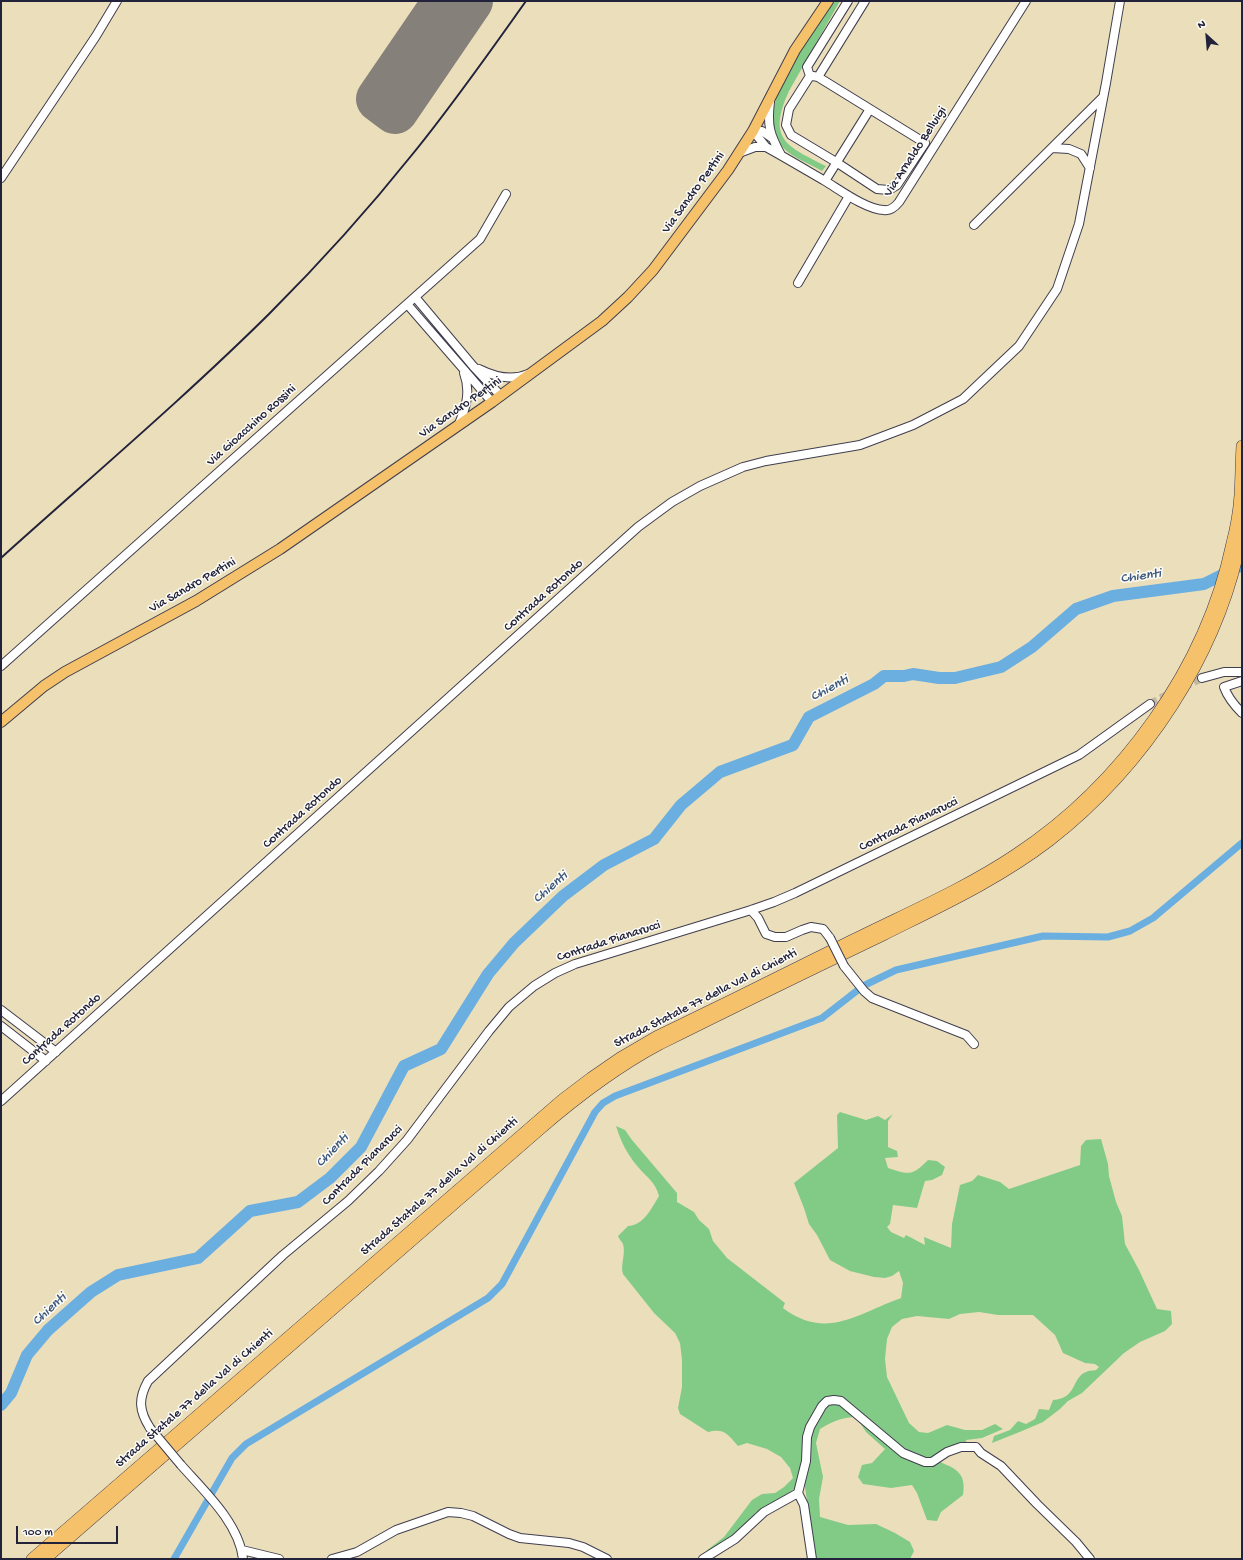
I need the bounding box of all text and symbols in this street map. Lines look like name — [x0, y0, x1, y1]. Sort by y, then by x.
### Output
north arrow — [1187, 16, 1227, 56]
text: N — [1196, 18, 1208, 32]
street label: Via Arnaldo Belluigi — [881, 104, 951, 200]
street label: Via Sandro Pertini — [659, 149, 729, 237]
street label: Via Sandro Pertini — [417, 374, 505, 442]
street label: Via Gioacchino Rossini — [204, 382, 300, 470]
street label: Via Sandro Pertini — [147, 555, 239, 617]
street label: Contrada Rotondo — [501, 556, 587, 636]
water label: Chienti — [1120, 566, 1162, 588]
water label: Chienti — [808, 672, 852, 706]
street label: Contrada Rotondo — [260, 773, 346, 853]
street label: Contrada Pianarucci — [857, 794, 961, 856]
water label: Chienti — [530, 868, 572, 908]
street label: Contrada Pianarucci — [555, 918, 663, 966]
street label: Strada Statale 77 della Val di Chienti — [612, 946, 800, 1052]
street label: Contrada Rotondo — [19, 990, 105, 1070]
street label: Strada Statale 77 della Val di Chienti — [358, 1114, 522, 1260]
street label: Contrada Pianarucci — [319, 1122, 407, 1210]
water label: Chienti — [313, 1131, 353, 1171]
water label: Chienti — [29, 1290, 71, 1330]
street label: Strada Statale 77 della Val di Chienti — [113, 1326, 277, 1472]
scale bar — [18, 1518, 120, 1544]
text: 100 m — [23, 1526, 53, 1540]

